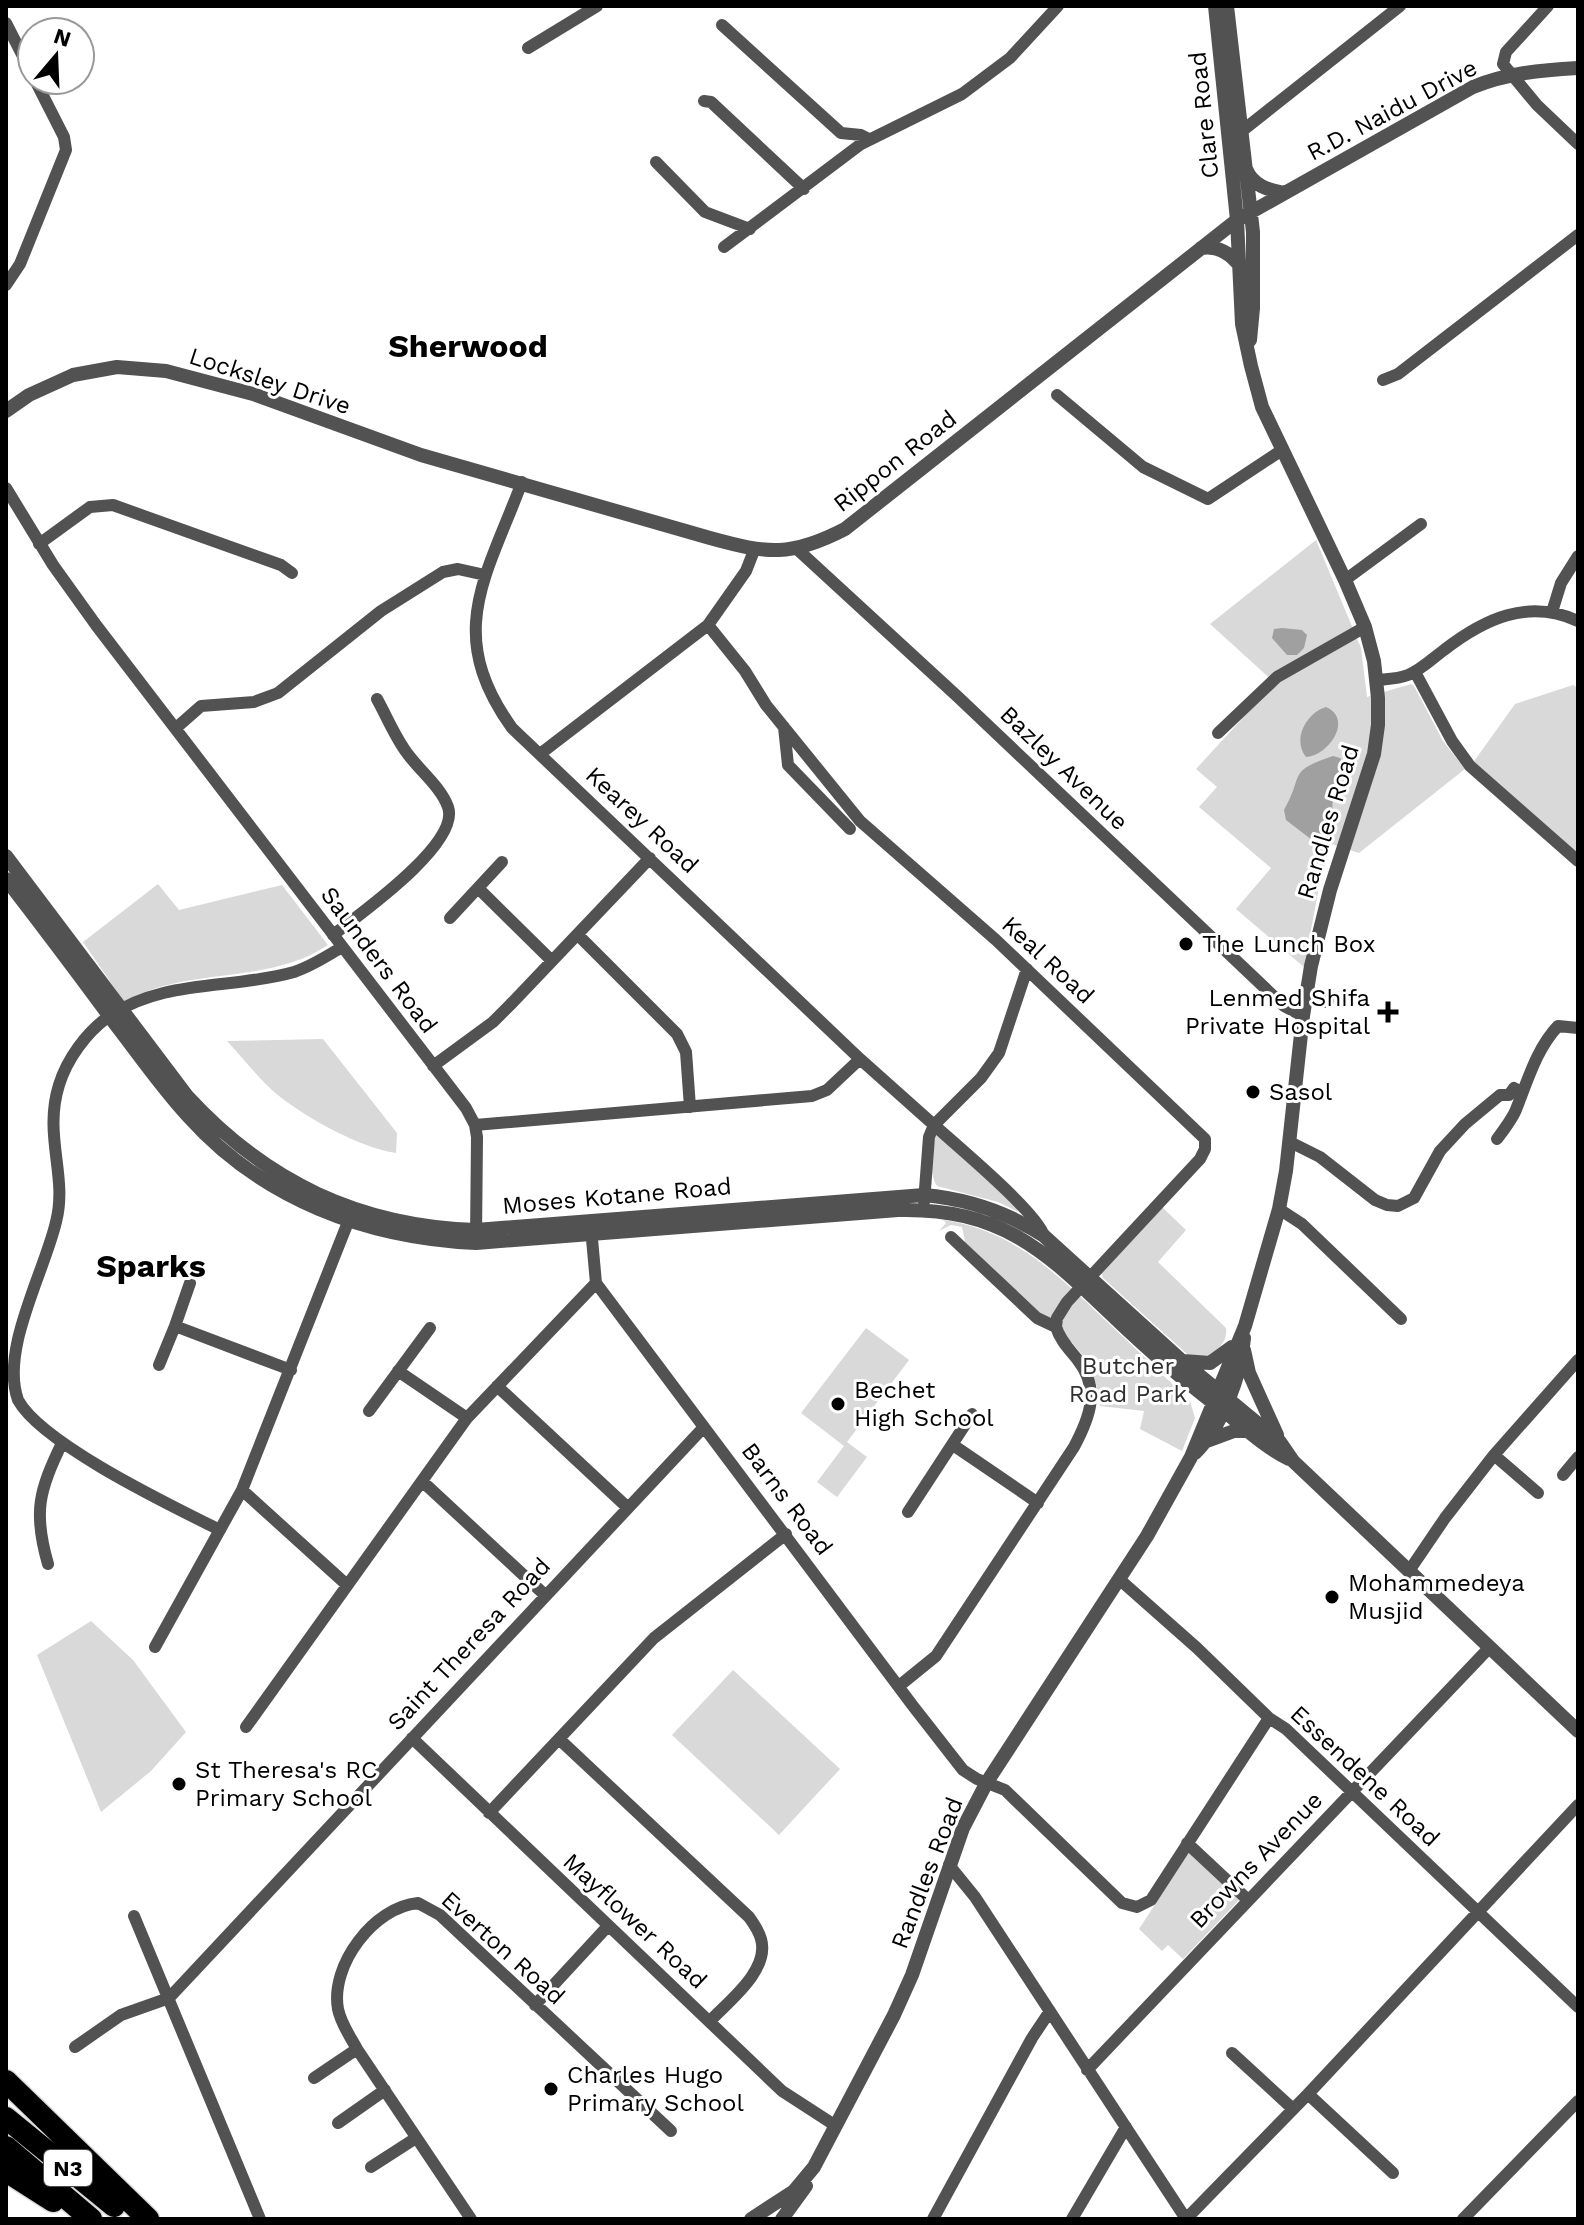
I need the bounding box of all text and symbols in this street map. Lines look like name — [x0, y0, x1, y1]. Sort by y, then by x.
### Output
north arrow — [16, 16, 96, 96]
text: N — [51, 23, 74, 52]
street label: Clare Road — [1183, 50, 1225, 180]
street label: R.D. Naidu Drive — [1302, 53, 1482, 167]
district label: Sherwood — [388, 327, 548, 365]
street label: Locksley Drive — [186, 342, 354, 420]
street label: Rippon Road — [828, 404, 962, 518]
street label: Bazley Avenue — [994, 700, 1134, 836]
street label: Randles Road — [1291, 741, 1365, 903]
street label: Kearey Road — [580, 761, 704, 879]
street label: Saunders Road — [315, 881, 443, 1039]
street label: Keal Road — [996, 910, 1100, 1010]
place label: The Lunch Box — [1202, 930, 1376, 958]
marker: The Lunch Box — [1177, 935, 1195, 953]
place label: Lenmed Shifa Private Hospital — [1185, 984, 1371, 1040]
marker: Lenmed Shifa Private Hospital — [1377, 1001, 1399, 1023]
place label: Sasol — [1269, 1078, 1333, 1106]
marker: Sasol — [1244, 1083, 1262, 1101]
street label: Moses Kotane Road — [501, 1172, 733, 1220]
district label: Sparks — [96, 1247, 206, 1285]
park label: Butcher Road Park — [1069, 1352, 1188, 1408]
place label: Bechet High School — [854, 1376, 994, 1432]
marker: Bechet High School — [829, 1395, 847, 1413]
street label: Barns Road — [736, 1437, 838, 1561]
street label: Saint Theresa Road — [382, 1552, 556, 1736]
place label: Mohammedeya Musjid — [1348, 1569, 1525, 1625]
marker: Mohammedeya Musjid — [1323, 1588, 1341, 1606]
street label: Essendene Road — [1285, 1700, 1445, 1852]
place label: St Theresa's RC Primary School — [195, 1756, 378, 1812]
marker: St Theresa's RC Primary School — [170, 1775, 188, 1793]
street label: Browns Avenue — [1184, 1786, 1328, 1934]
street label: Randles Road — [885, 1793, 969, 1953]
street label: Mayflower Road — [557, 1847, 713, 1995]
street label: Everton Road — [436, 1885, 570, 2011]
place label: Charles Hugo Primary School — [567, 2061, 745, 2117]
marker: Charles Hugo Primary School — [542, 2080, 560, 2098]
road number: N3 — [44, 2150, 92, 2186]

